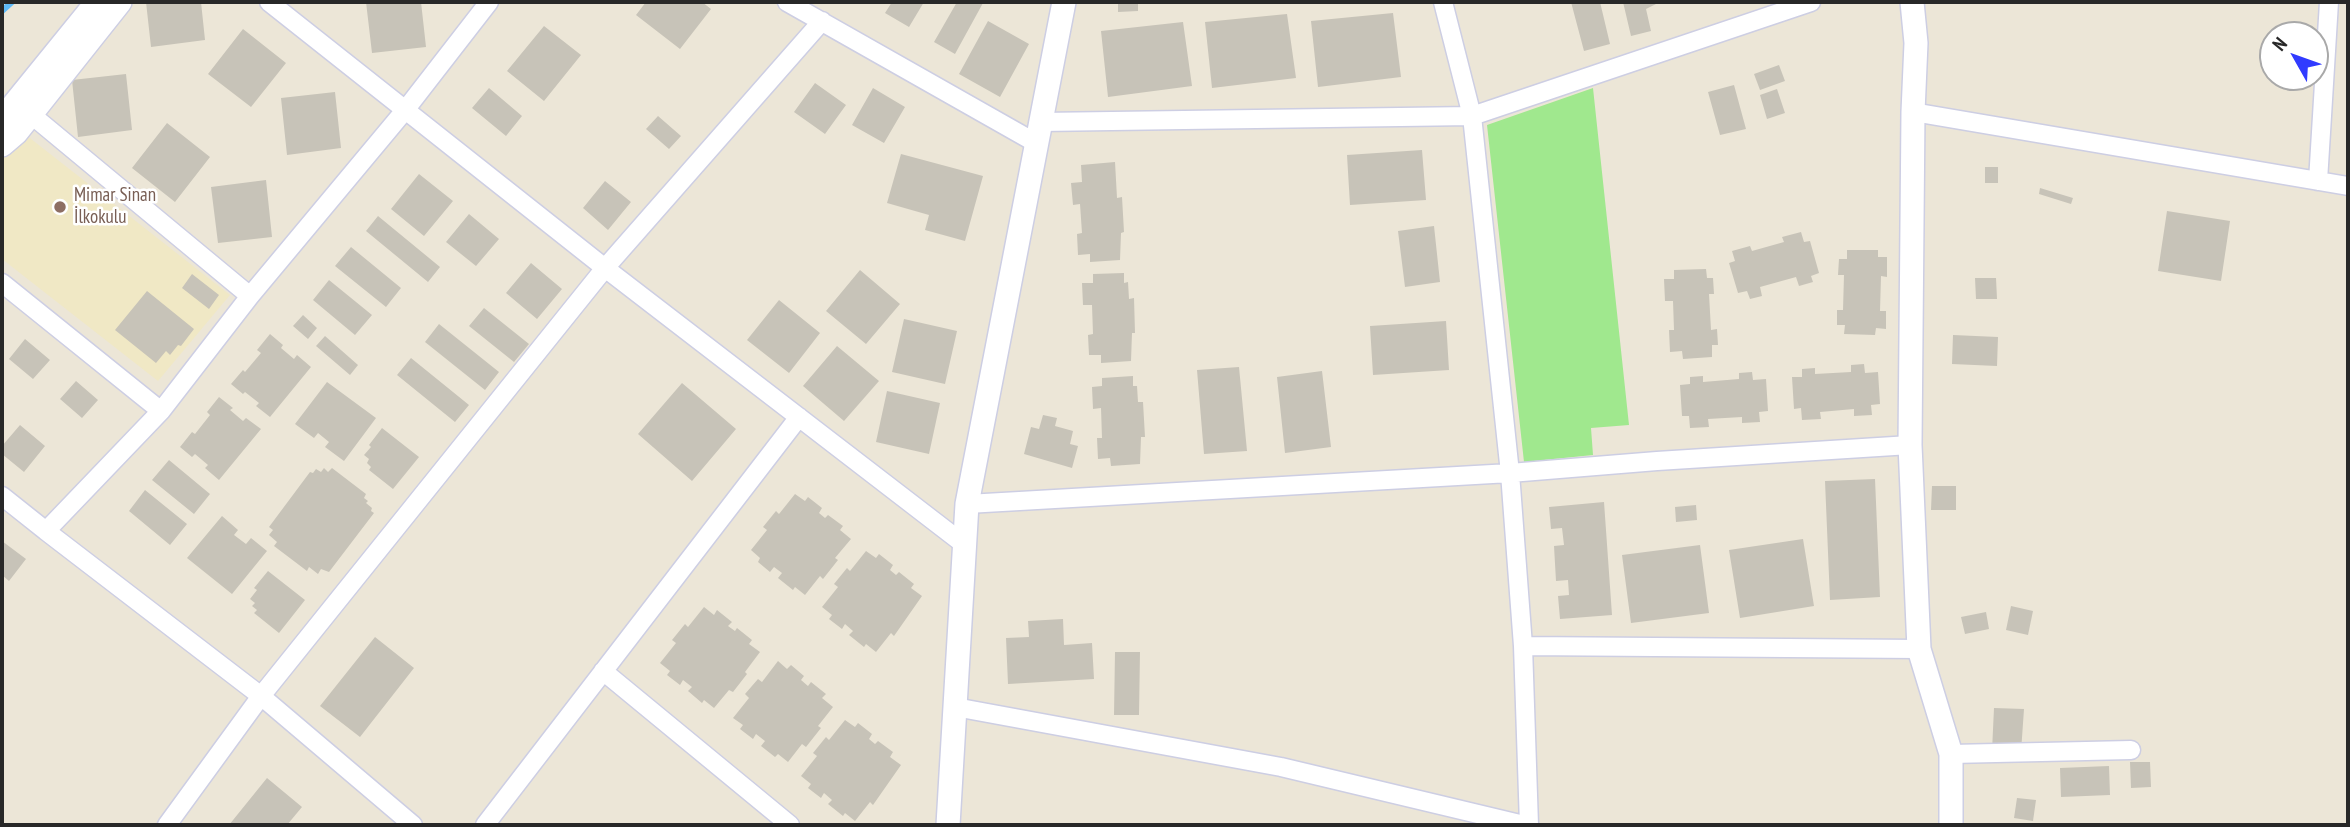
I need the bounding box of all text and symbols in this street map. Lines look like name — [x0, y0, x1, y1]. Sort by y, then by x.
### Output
north arrow — [2259, 21, 2329, 91]
text: N — [2267, 32, 2292, 55]
place label: Mimar Sinan İlkokulu — [74, 185, 156, 229]
marker: Mimar Sinan İlkokulu — [52, 199, 68, 215]

